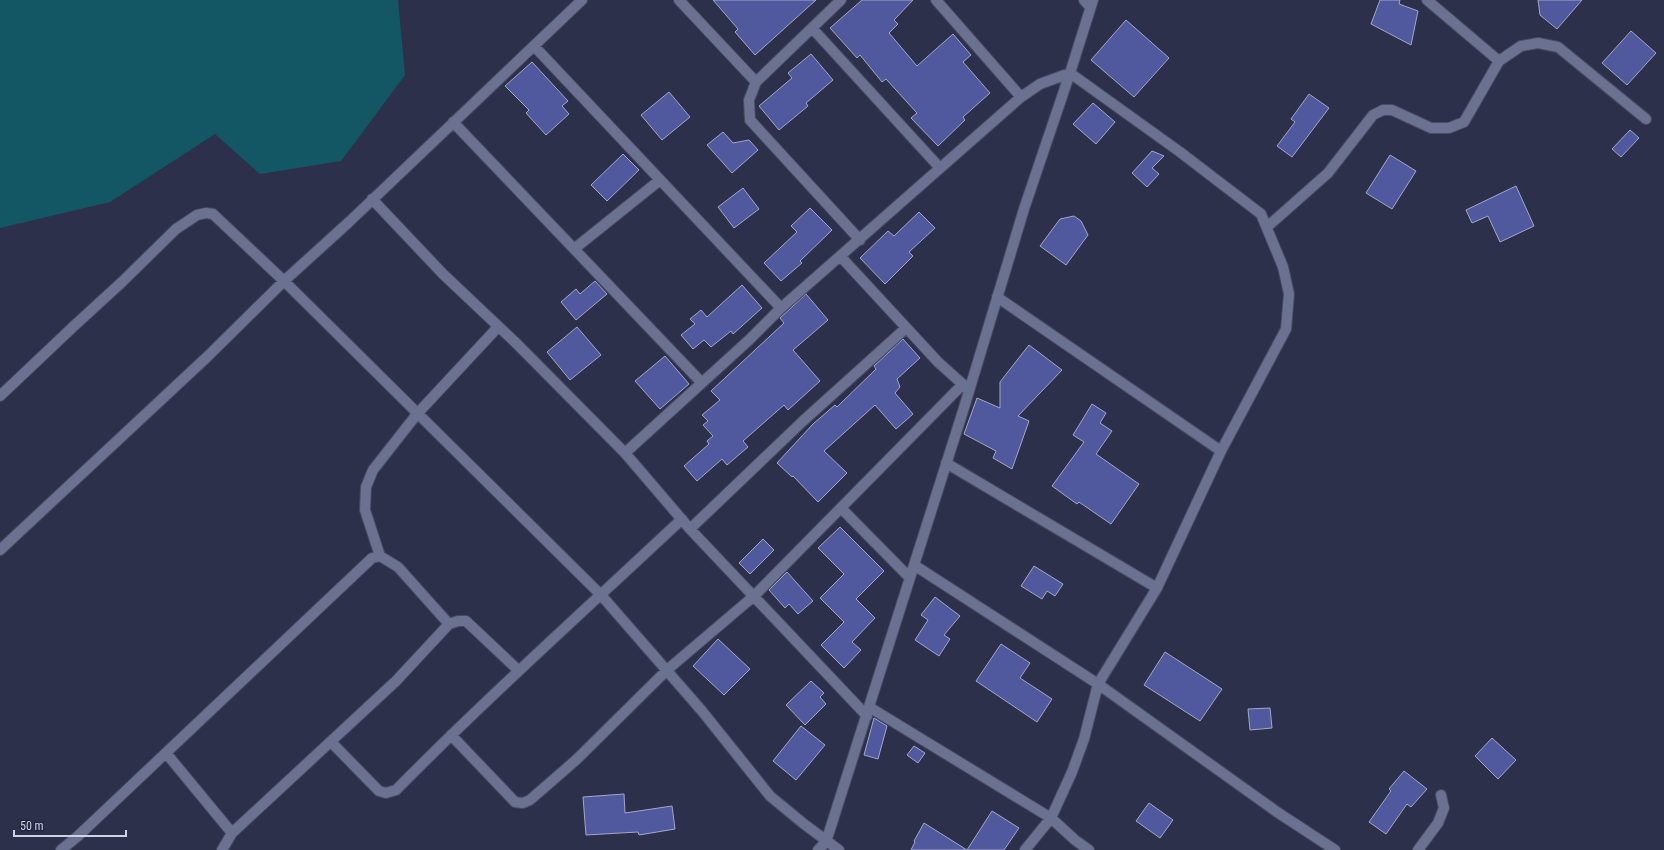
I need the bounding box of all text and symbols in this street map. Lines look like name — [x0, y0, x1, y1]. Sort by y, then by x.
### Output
scale bar — [14, 812, 126, 838]
text: 50 m — [20, 819, 44, 833]

